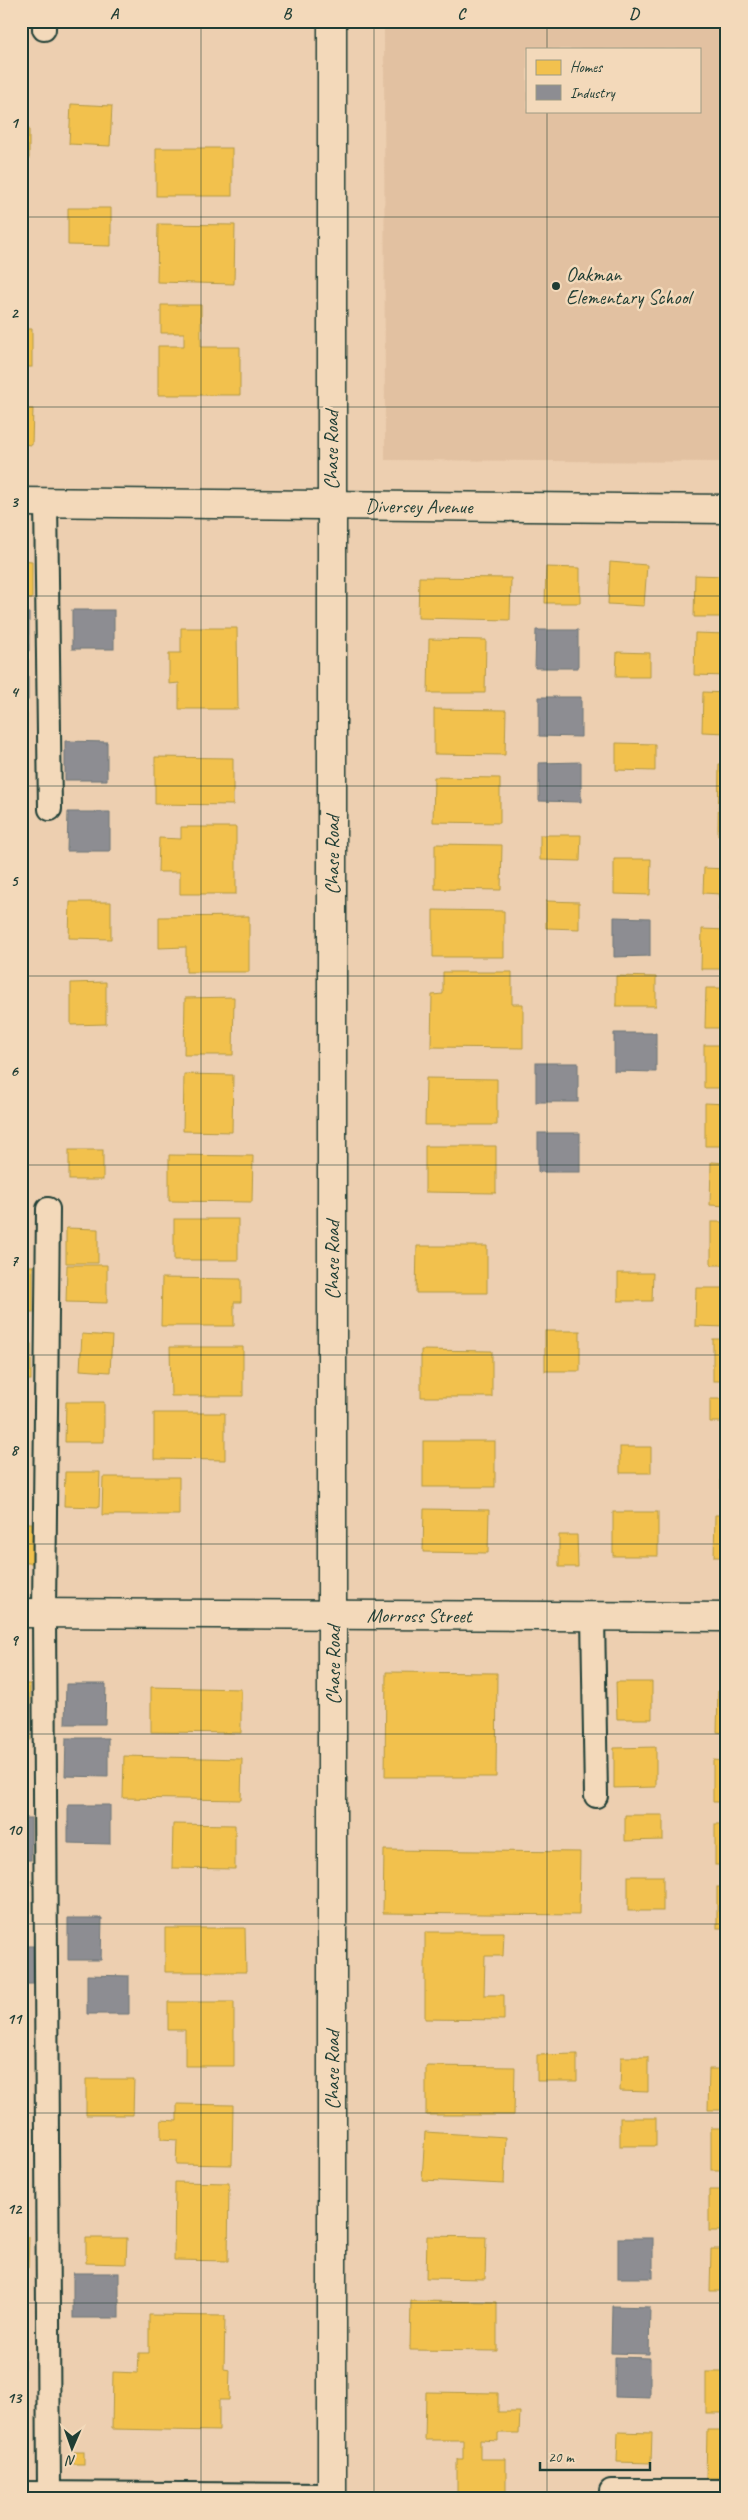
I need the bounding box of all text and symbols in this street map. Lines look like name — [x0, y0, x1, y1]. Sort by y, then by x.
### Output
text: A — [110, 4, 120, 24]
text: B — [283, 4, 293, 24]
text: C — [457, 4, 467, 24]
text: D — [629, 4, 640, 24]
legend — [526, 48, 700, 112]
text: Homes — [570, 58, 604, 77]
text: Industry — [570, 84, 617, 103]
text: 1 — [10, 113, 19, 133]
place label: Oakman Elementary School — [566, 262, 694, 310]
marker: Oakman Elementary School — [550, 280, 562, 292]
text: 2 — [10, 303, 19, 323]
street label: Chase Road — [319, 407, 344, 490]
text: 3 — [10, 492, 19, 512]
street label: Diversey Avenue — [365, 493, 474, 519]
text: 4 — [10, 682, 19, 702]
street label: Chase Road — [320, 812, 345, 895]
text: 5 — [11, 871, 20, 891]
text: 6 — [10, 1061, 19, 1081]
street label: Chase Road — [320, 1217, 345, 1300]
text: 7 — [10, 1251, 19, 1271]
text: 8 — [10, 1440, 19, 1460]
street label: Morross Street — [367, 1603, 474, 1629]
street label: Chase Road — [321, 1622, 346, 1705]
text: 9 — [10, 1630, 19, 1650]
text: 10 — [7, 1820, 23, 1840]
text: 11 — [7, 2009, 23, 2029]
street label: Chase Road — [320, 2027, 345, 2110]
text: 12 — [7, 2199, 23, 2219]
text: 13 — [7, 2388, 23, 2408]
north arrow — [48, 2422, 98, 2472]
scale bar — [540, 2440, 650, 2472]
text: 20 m — [548, 2448, 575, 2467]
text: N — [65, 2452, 76, 2469]

